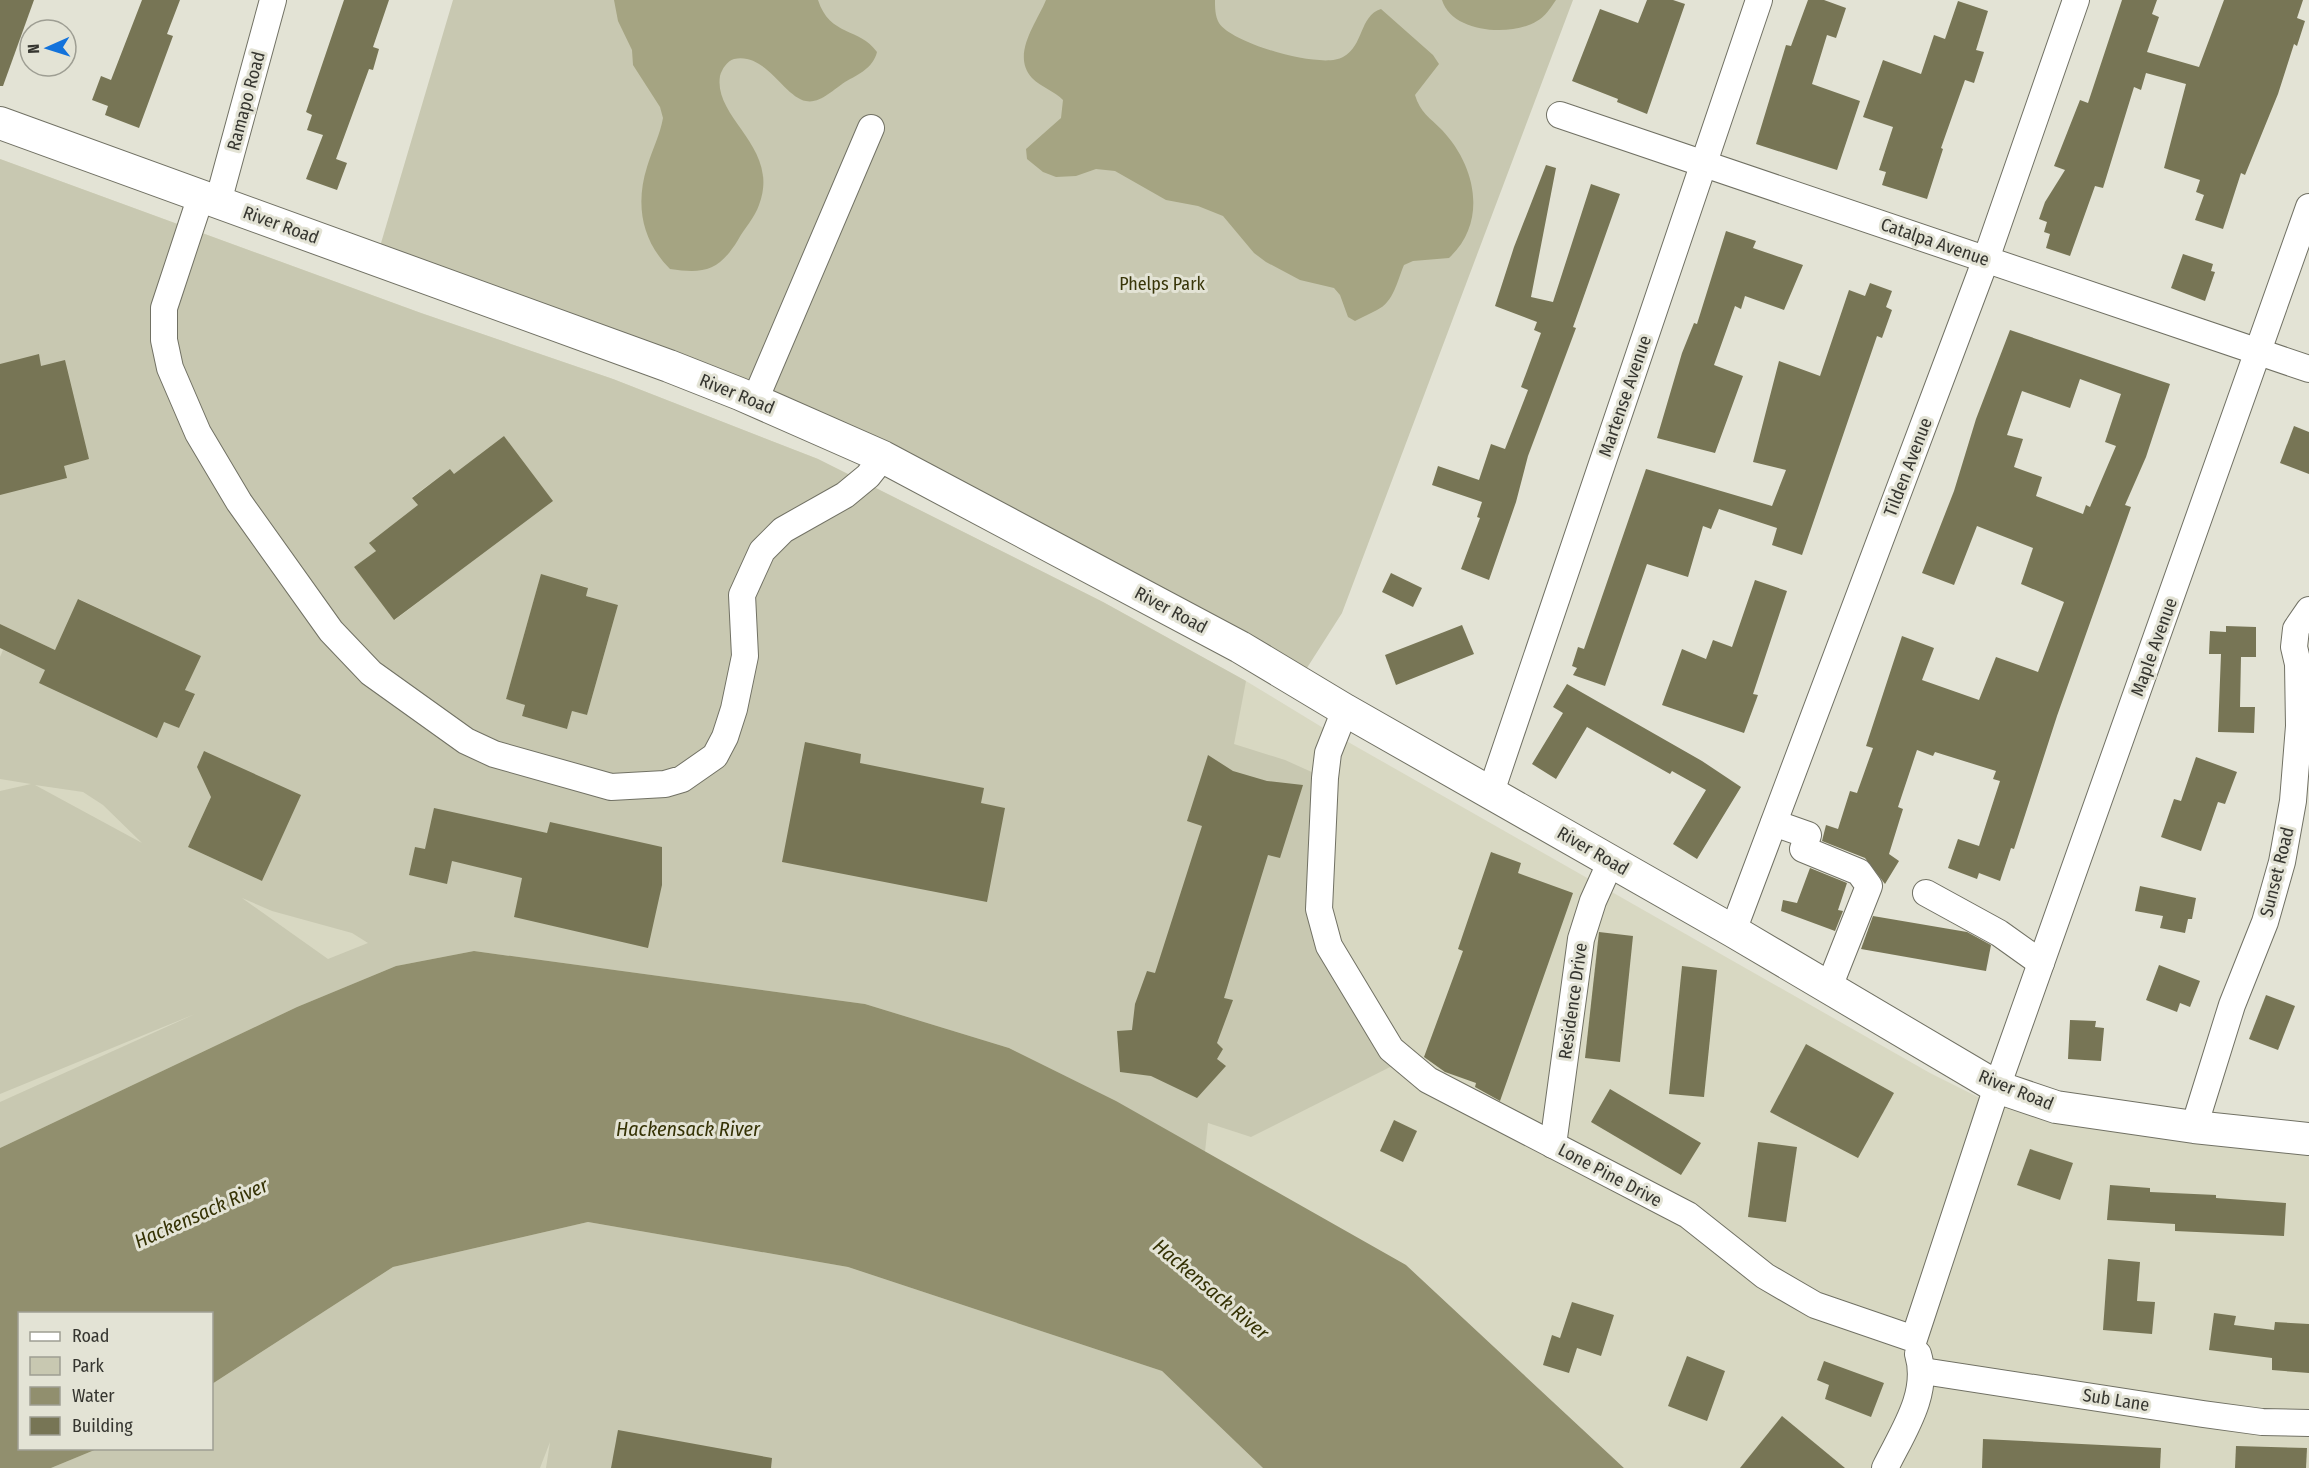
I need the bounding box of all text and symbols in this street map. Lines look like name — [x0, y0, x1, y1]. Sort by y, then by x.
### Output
north arrow — [18, 18, 78, 78]
text: N — [24, 43, 43, 54]
street label: Ramapo Road — [222, 49, 270, 153]
street label: River Road — [240, 201, 322, 249]
street label: Catalpa Avenue — [1878, 213, 1992, 271]
park label: Phelps Park — [1119, 273, 1205, 295]
street label: Martense Avenue — [1594, 332, 1656, 460]
street label: River Road — [696, 369, 778, 419]
street label: Tilden Avenue — [1879, 414, 1937, 519]
street label: River Road — [1131, 582, 1211, 638]
street label: Maple Avenue — [2126, 595, 2182, 699]
street label: River Road — [1553, 822, 1633, 880]
street label: Sunset Road — [2255, 825, 2299, 919]
street label: Residence Drive — [1554, 941, 1592, 1061]
street label: River Road — [1975, 1065, 2057, 1115]
water label: Hackensack River — [616, 1117, 761, 1141]
street label: Lone Pine Drive — [1554, 1138, 1666, 1212]
water label: Hackensack River — [130, 1172, 273, 1253]
water label: Hackensack River — [1148, 1234, 1275, 1345]
legend — [18, 1312, 213, 1450]
text: Road — [72, 1325, 109, 1347]
text: Park — [72, 1355, 105, 1377]
street label: Sub Lane — [2081, 1384, 2151, 1416]
text: Water — [72, 1385, 115, 1407]
text: Building — [72, 1415, 133, 1437]

